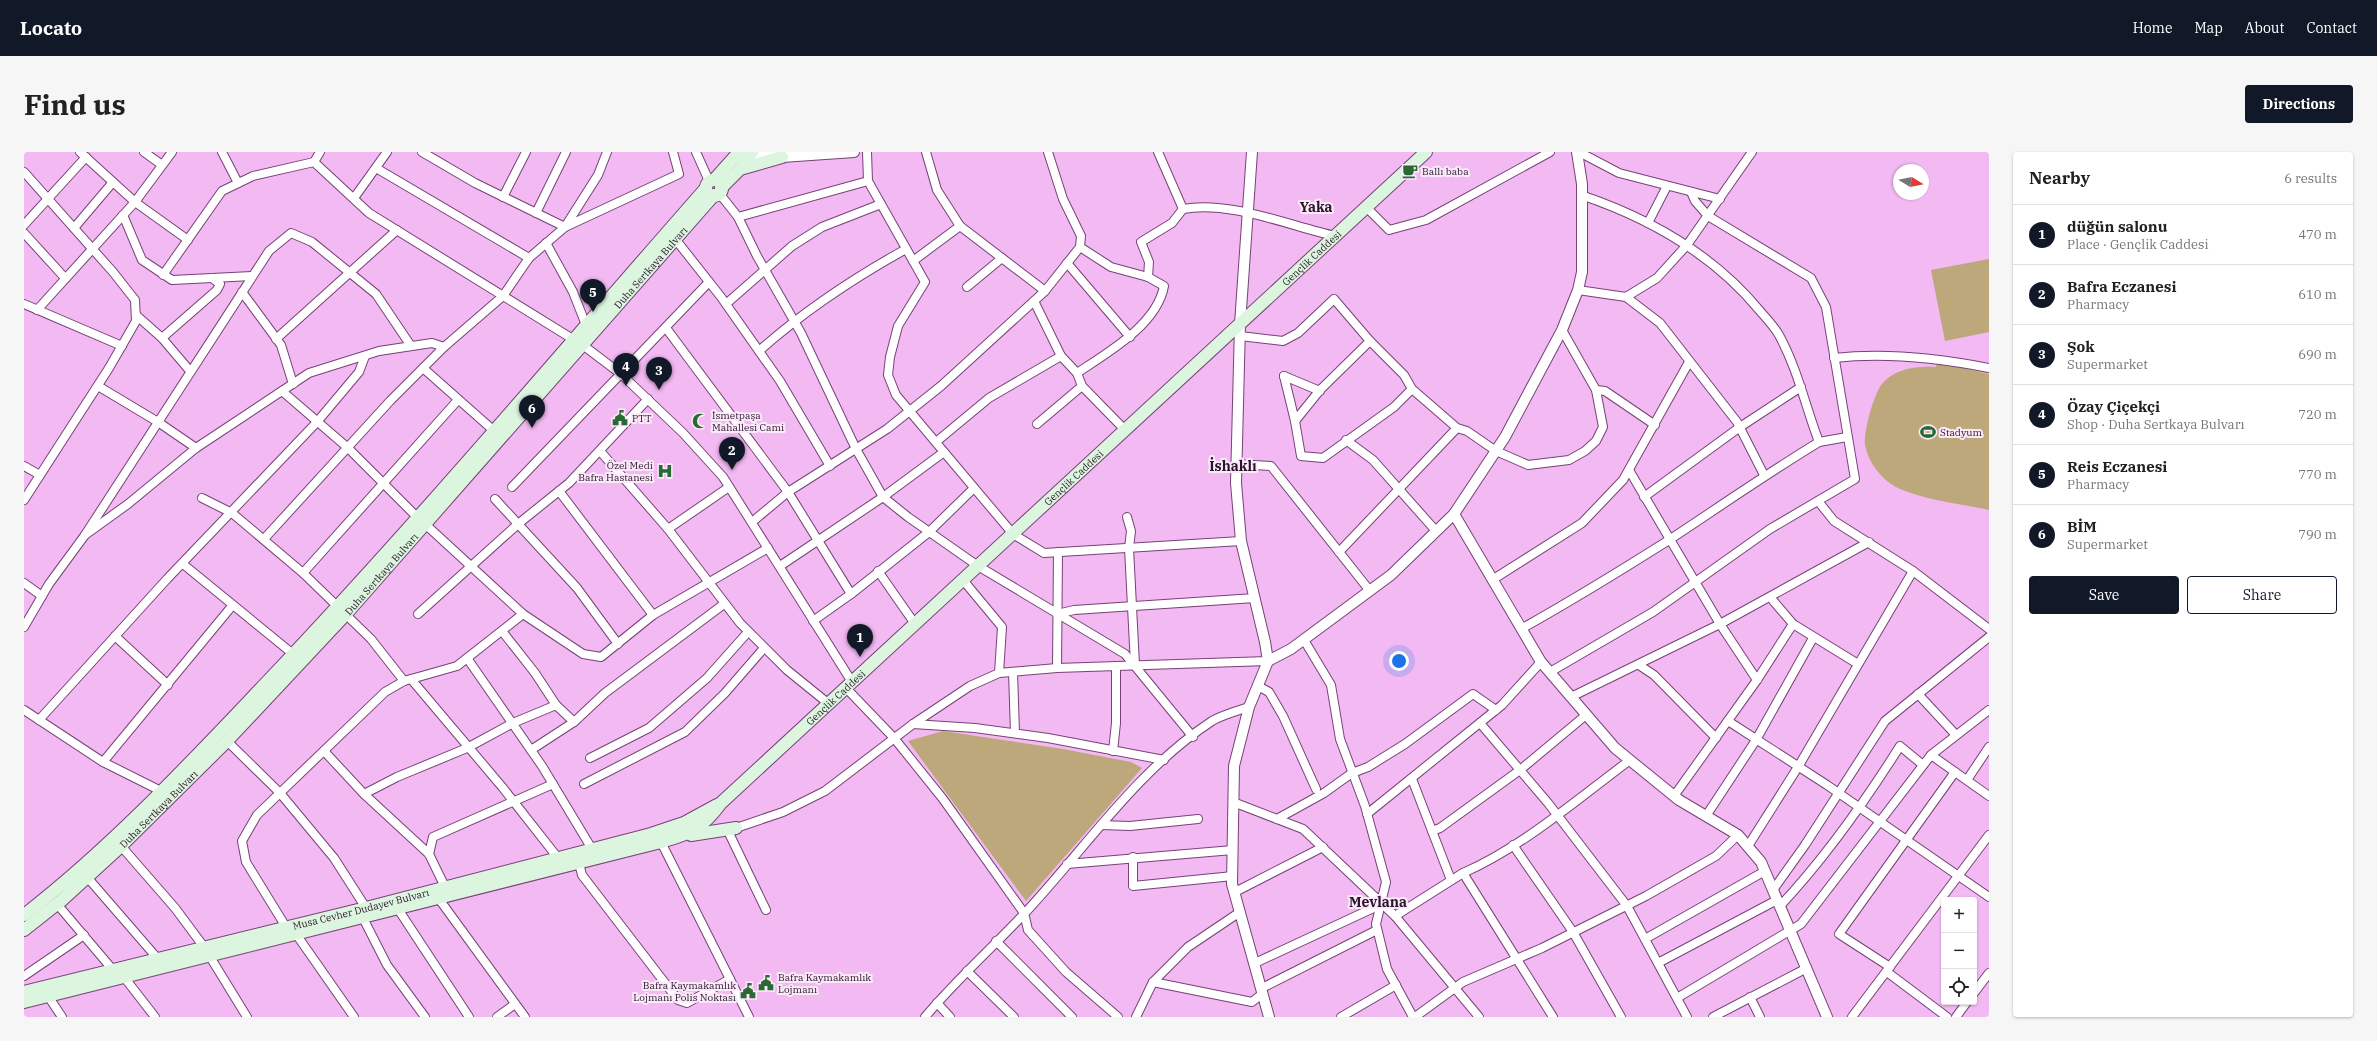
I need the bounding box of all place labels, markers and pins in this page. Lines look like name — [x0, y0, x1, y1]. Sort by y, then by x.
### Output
cafe icon: Ballı baba — [1401, 162, 1419, 180]
place label: Ballı baba — [1422, 165, 1469, 178]
pin: 5 — [580, 279, 606, 312]
pin: 4 — [613, 353, 639, 386]
pin: 3 — [646, 357, 672, 390]
pin: 6 — [519, 395, 545, 428]
public building icon: PTT — [611, 409, 629, 427]
place label: İsmetpaşa Mahallesi Cami — [712, 409, 784, 434]
place label: PTT — [632, 412, 652, 425]
mosque icon: İsmetpaşa Mahallesi Cami — [691, 412, 709, 430]
sports icon: Stadyum — [1919, 423, 1937, 441]
place label: Stadyum — [1940, 426, 1982, 439]
pin: 2 — [719, 437, 745, 470]
place label: Özel Medi Bafra Hastanesi — [578, 459, 653, 484]
hospital icon: Özel Medi Bafra Hastanesi — [656, 462, 674, 480]
pin: 1 — [847, 624, 873, 657]
place label: Bafra Kaymakamlık Lojmanı — [778, 971, 871, 996]
public building icon: Bafra Kaymakamlık Lojmanı — [757, 974, 775, 992]
place label: Bafra Kaymakamlık Lojmanı Polis Noktası — [633, 979, 736, 1004]
public building icon: Bafra Kaymakamlık Lojmanı Polis Noktası — [739, 982, 757, 1000]

